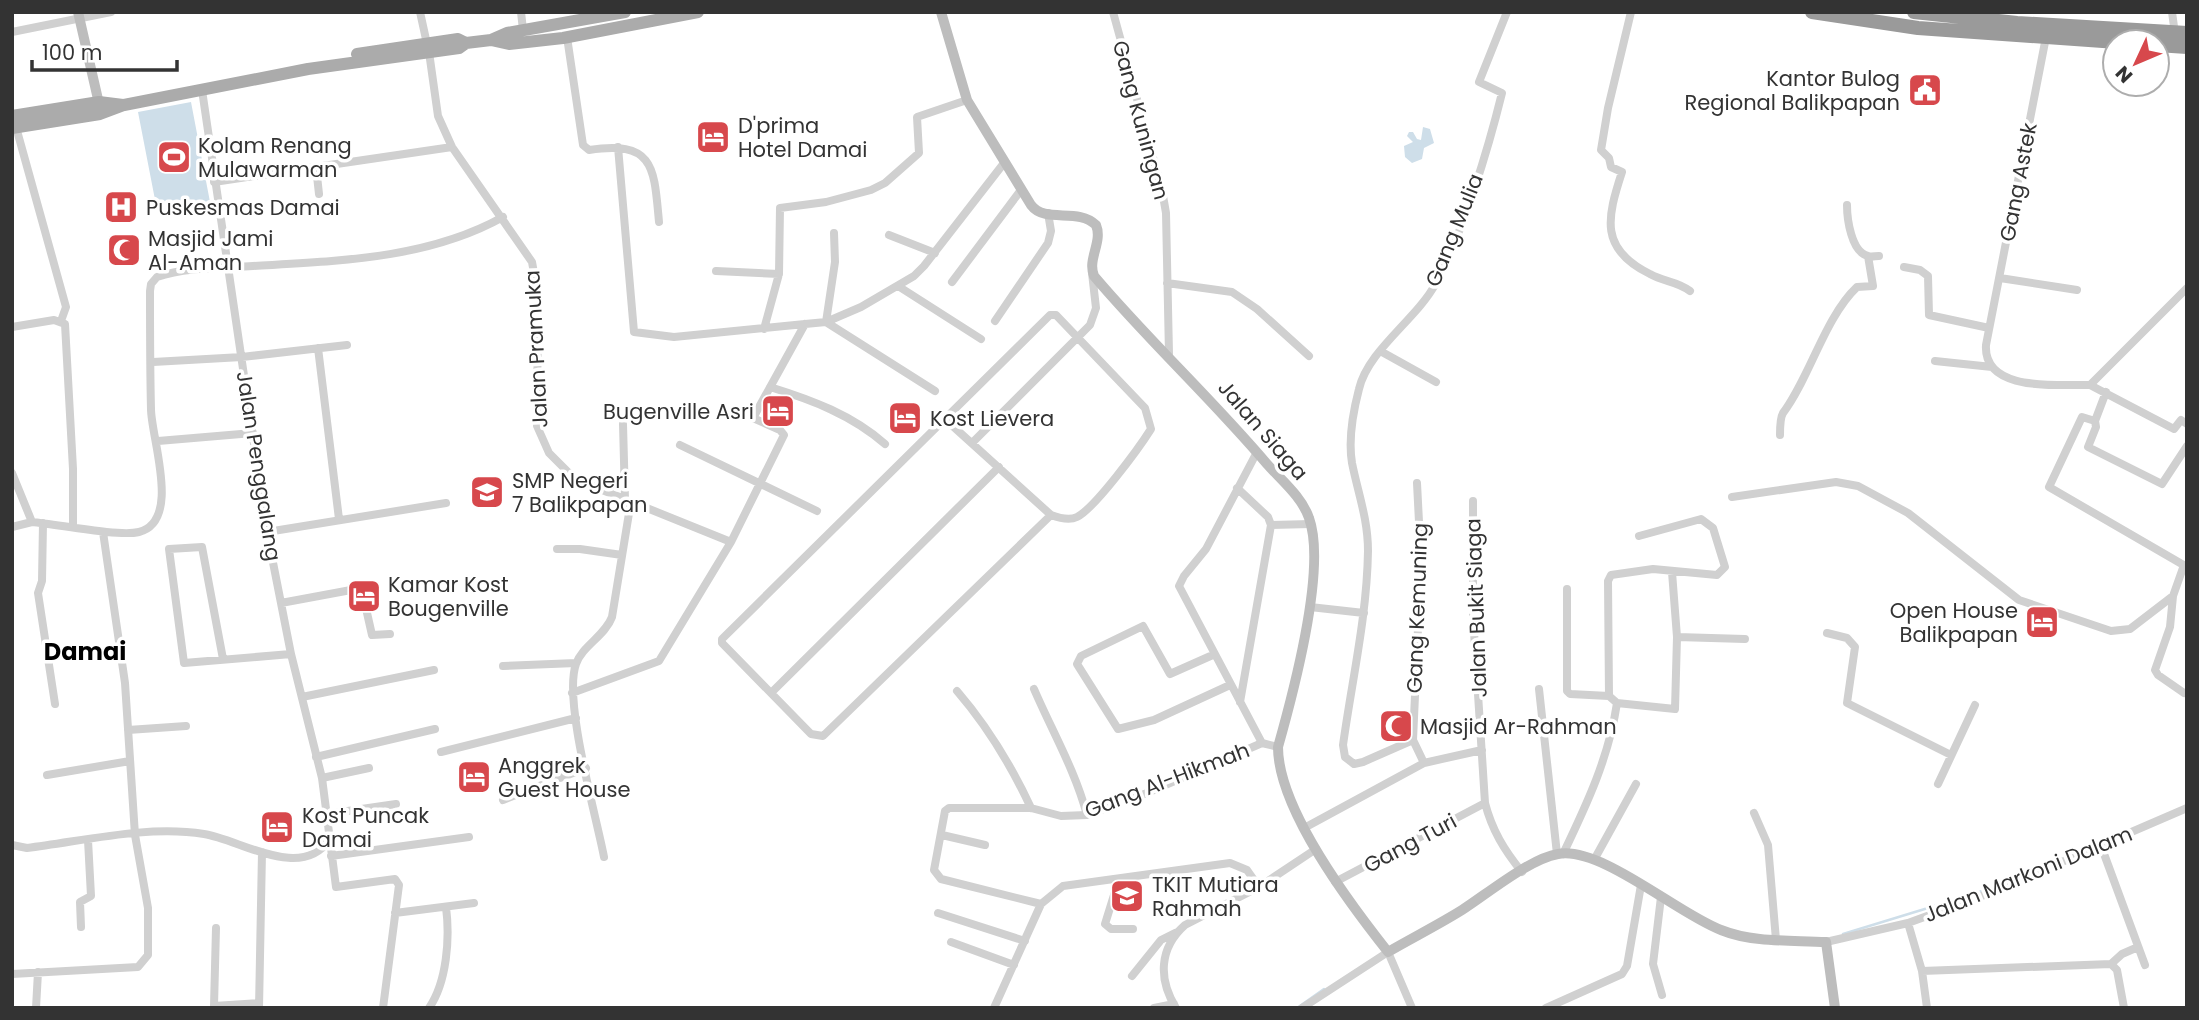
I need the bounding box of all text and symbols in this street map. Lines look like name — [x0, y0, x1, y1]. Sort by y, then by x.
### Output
scale bar — [32, 28, 177, 72]
north arrow — [2101, 28, 2171, 98]
street label: Gang Kuningan — [1106, 37, 1176, 203]
text: 100 m — [42, 38, 102, 67]
text: N — [2109, 60, 2139, 89]
place label: Kantor Bulog Regional Balikpapan — [1685, 64, 1900, 117]
public building icon: Kantor Bulog Regional Balikpapan — [1906, 71, 1944, 109]
place label: D'prima Hotel Damai — [738, 111, 867, 164]
hotel icon: D'prima Hotel Damai — [694, 118, 732, 156]
street label: Gang Astek — [1992, 120, 2044, 244]
place label: Kolam Renang Mulawarman — [198, 131, 352, 184]
sports icon: Kolam Renang Mulawarman — [155, 138, 193, 176]
street label: Gang Mulia — [1418, 169, 1490, 291]
hospital icon: Puskesmas Damai — [102, 188, 140, 226]
place label: Puskesmas Damai — [146, 193, 340, 222]
place label: Masjid Jami Al-Aman — [148, 224, 274, 277]
mosque icon: Masjid Jami Al-Aman — [105, 231, 143, 269]
street label: Jalan Pramuka — [517, 269, 555, 429]
street label: Jalan Penggalang — [230, 369, 288, 563]
street label: Jalan Siaga — [1211, 374, 1315, 486]
hotel icon: Bugenville Asri — [759, 392, 797, 430]
place label: Bugenville Asri — [603, 397, 754, 426]
hotel icon: Kost Lievera — [886, 399, 924, 437]
place label: Kost Lievera — [930, 404, 1054, 433]
place label: SMP Negeri 7 Balikpapan — [512, 466, 648, 519]
school or university icon: SMP Negeri 7 Balikpapan — [468, 473, 506, 511]
street label: Jalan Bukit Siaga — [1458, 518, 1494, 698]
street label: Gang Kemuning — [1400, 522, 1434, 694]
place label: Kamar Kost Bougenville — [388, 570, 509, 623]
hotel icon: Kamar Kost Bougenville — [345, 577, 383, 615]
place label: Open House Balikpapan — [1890, 596, 2018, 649]
hotel icon: Open House Balikpapan — [2023, 603, 2061, 641]
district label: Damai — [44, 635, 126, 668]
mosque icon: Masjid Ar-Rahman — [1377, 707, 1415, 745]
place label: Masjid Ar-Rahman — [1420, 712, 1617, 741]
street label: Gang Al-Hikmah — [1080, 735, 1254, 825]
place label: Anggrek Guest House — [498, 751, 630, 804]
hotel icon: Anggrek Guest House — [455, 758, 493, 796]
place label: Kost Puncak Damai — [302, 801, 429, 854]
street label: Gang Turi — [1358, 806, 1462, 880]
hotel icon: Kost Puncak Damai — [258, 808, 296, 846]
street label: Jalan Markoni Dalam — [1919, 819, 2137, 929]
place label: TKIT Mutiara Rahmah — [1152, 870, 1279, 923]
school or university icon: TKIT Mutiara Rahmah — [1108, 877, 1146, 915]

